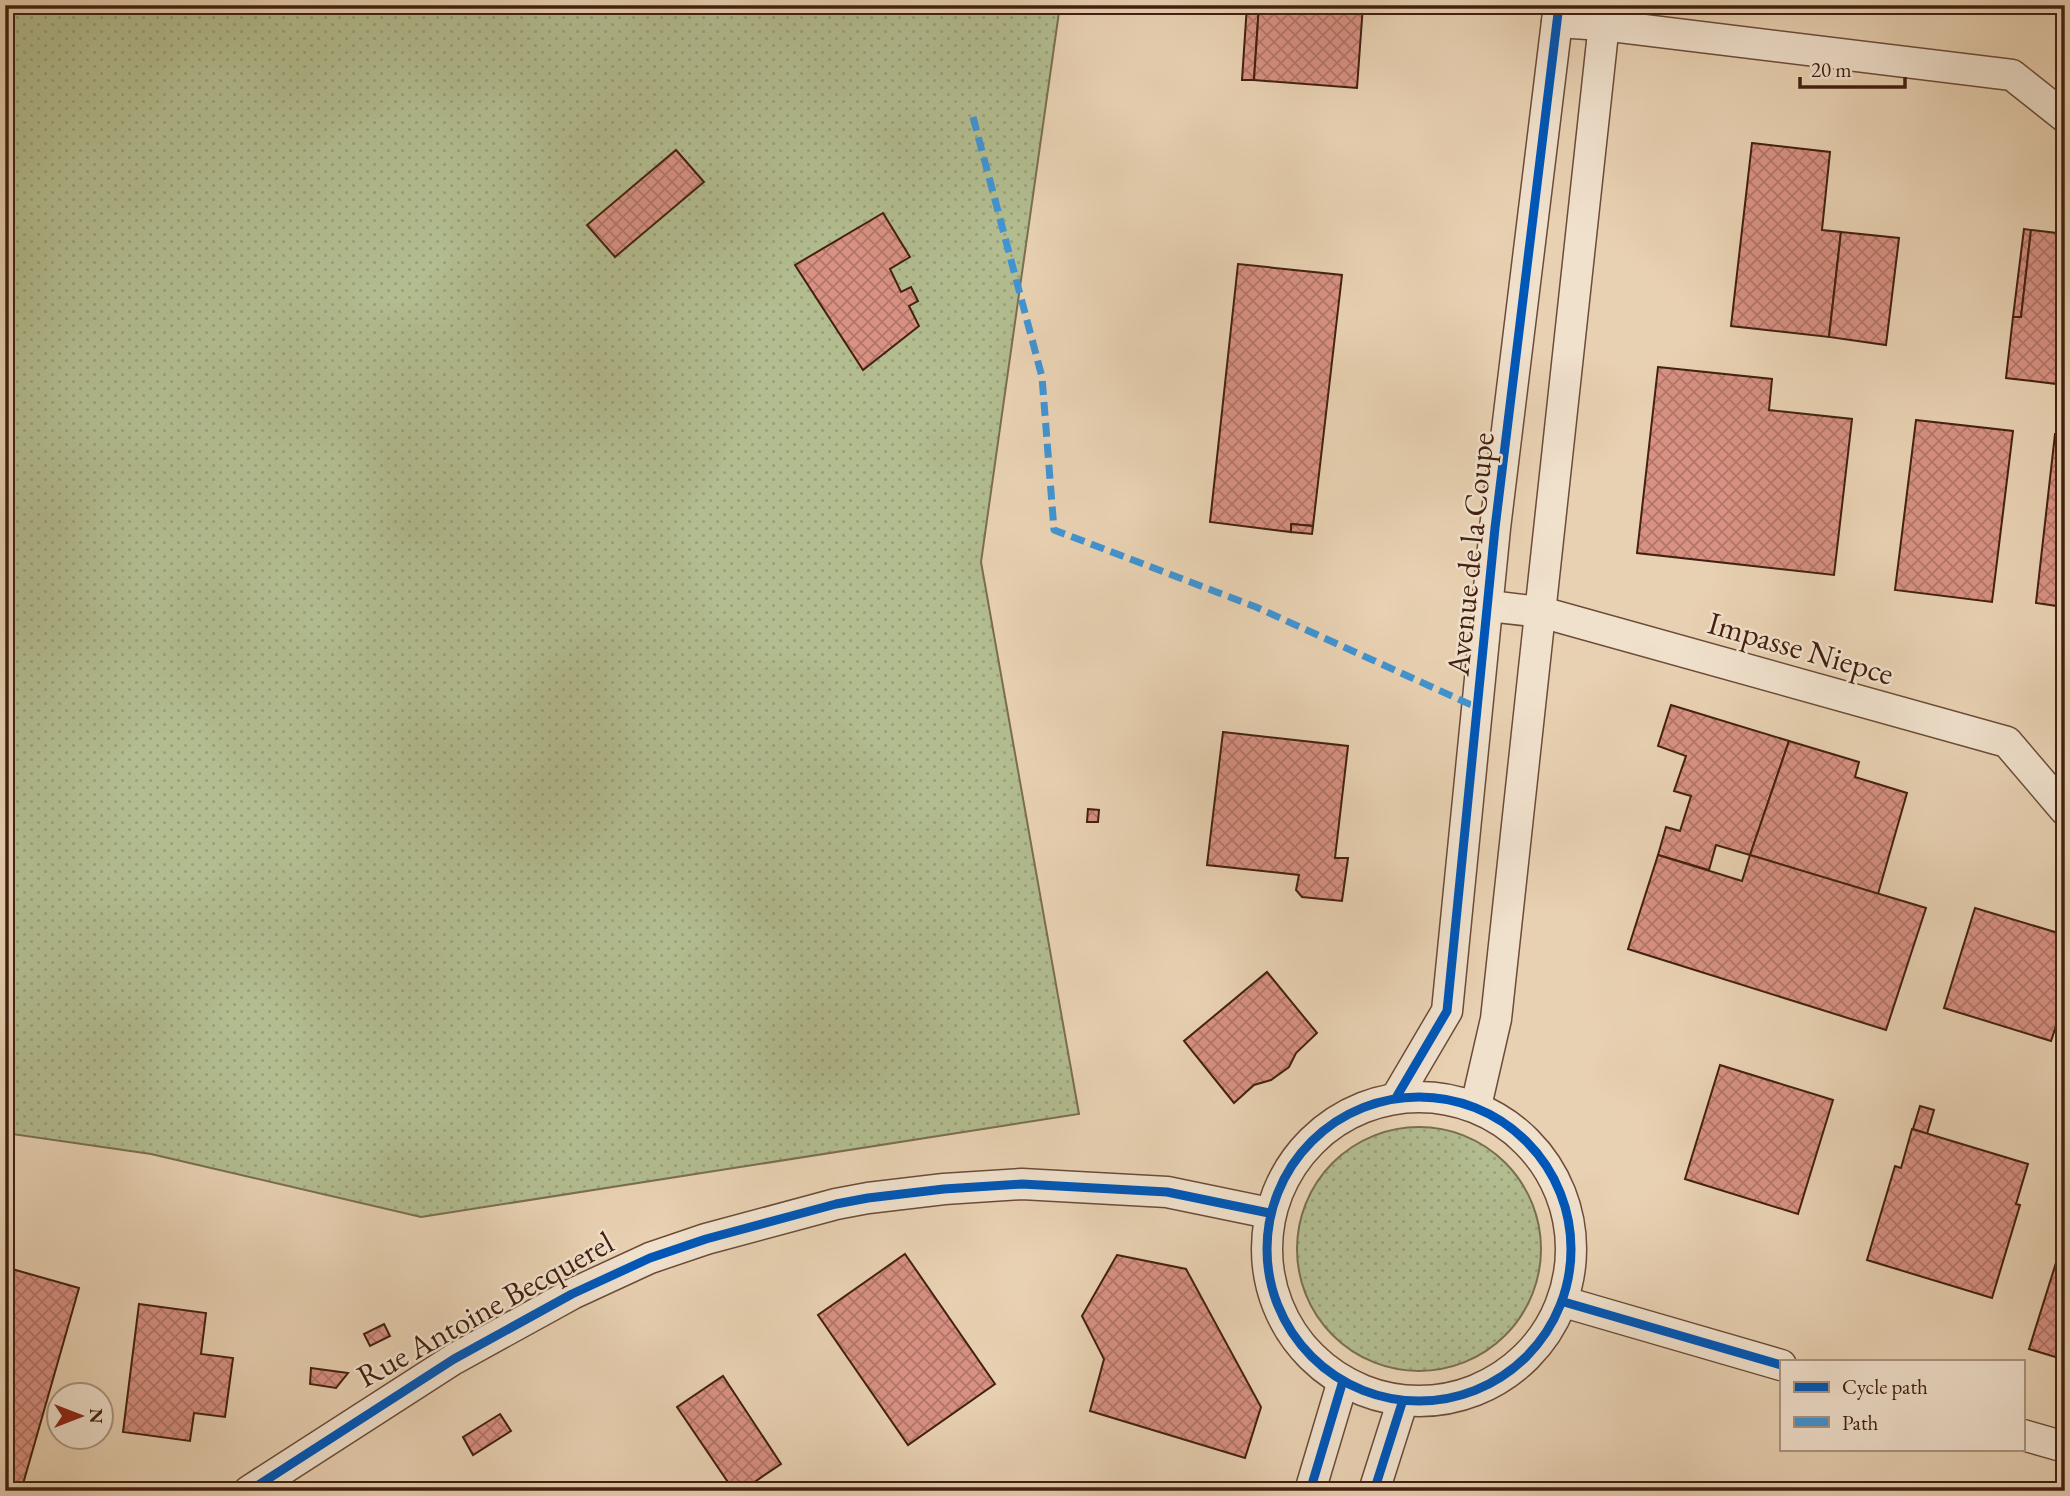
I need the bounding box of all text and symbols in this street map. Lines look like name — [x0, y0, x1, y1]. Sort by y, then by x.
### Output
scale bar — [1800, 46, 1906, 90]
text: 20 m — [1811, 56, 1852, 83]
street label: Avenue de la Coupe — [1436, 430, 1504, 679]
street label: Impasse Niepce — [1703, 601, 1899, 695]
street label: Rue Antoine Becquerel — [349, 1221, 621, 1397]
legend — [1780, 1360, 2024, 1450]
text: Cycle path — [1842, 1373, 1928, 1400]
north arrow — [46, 1380, 116, 1450]
text: N — [84, 1408, 109, 1424]
text: Path — [1842, 1409, 1879, 1436]

